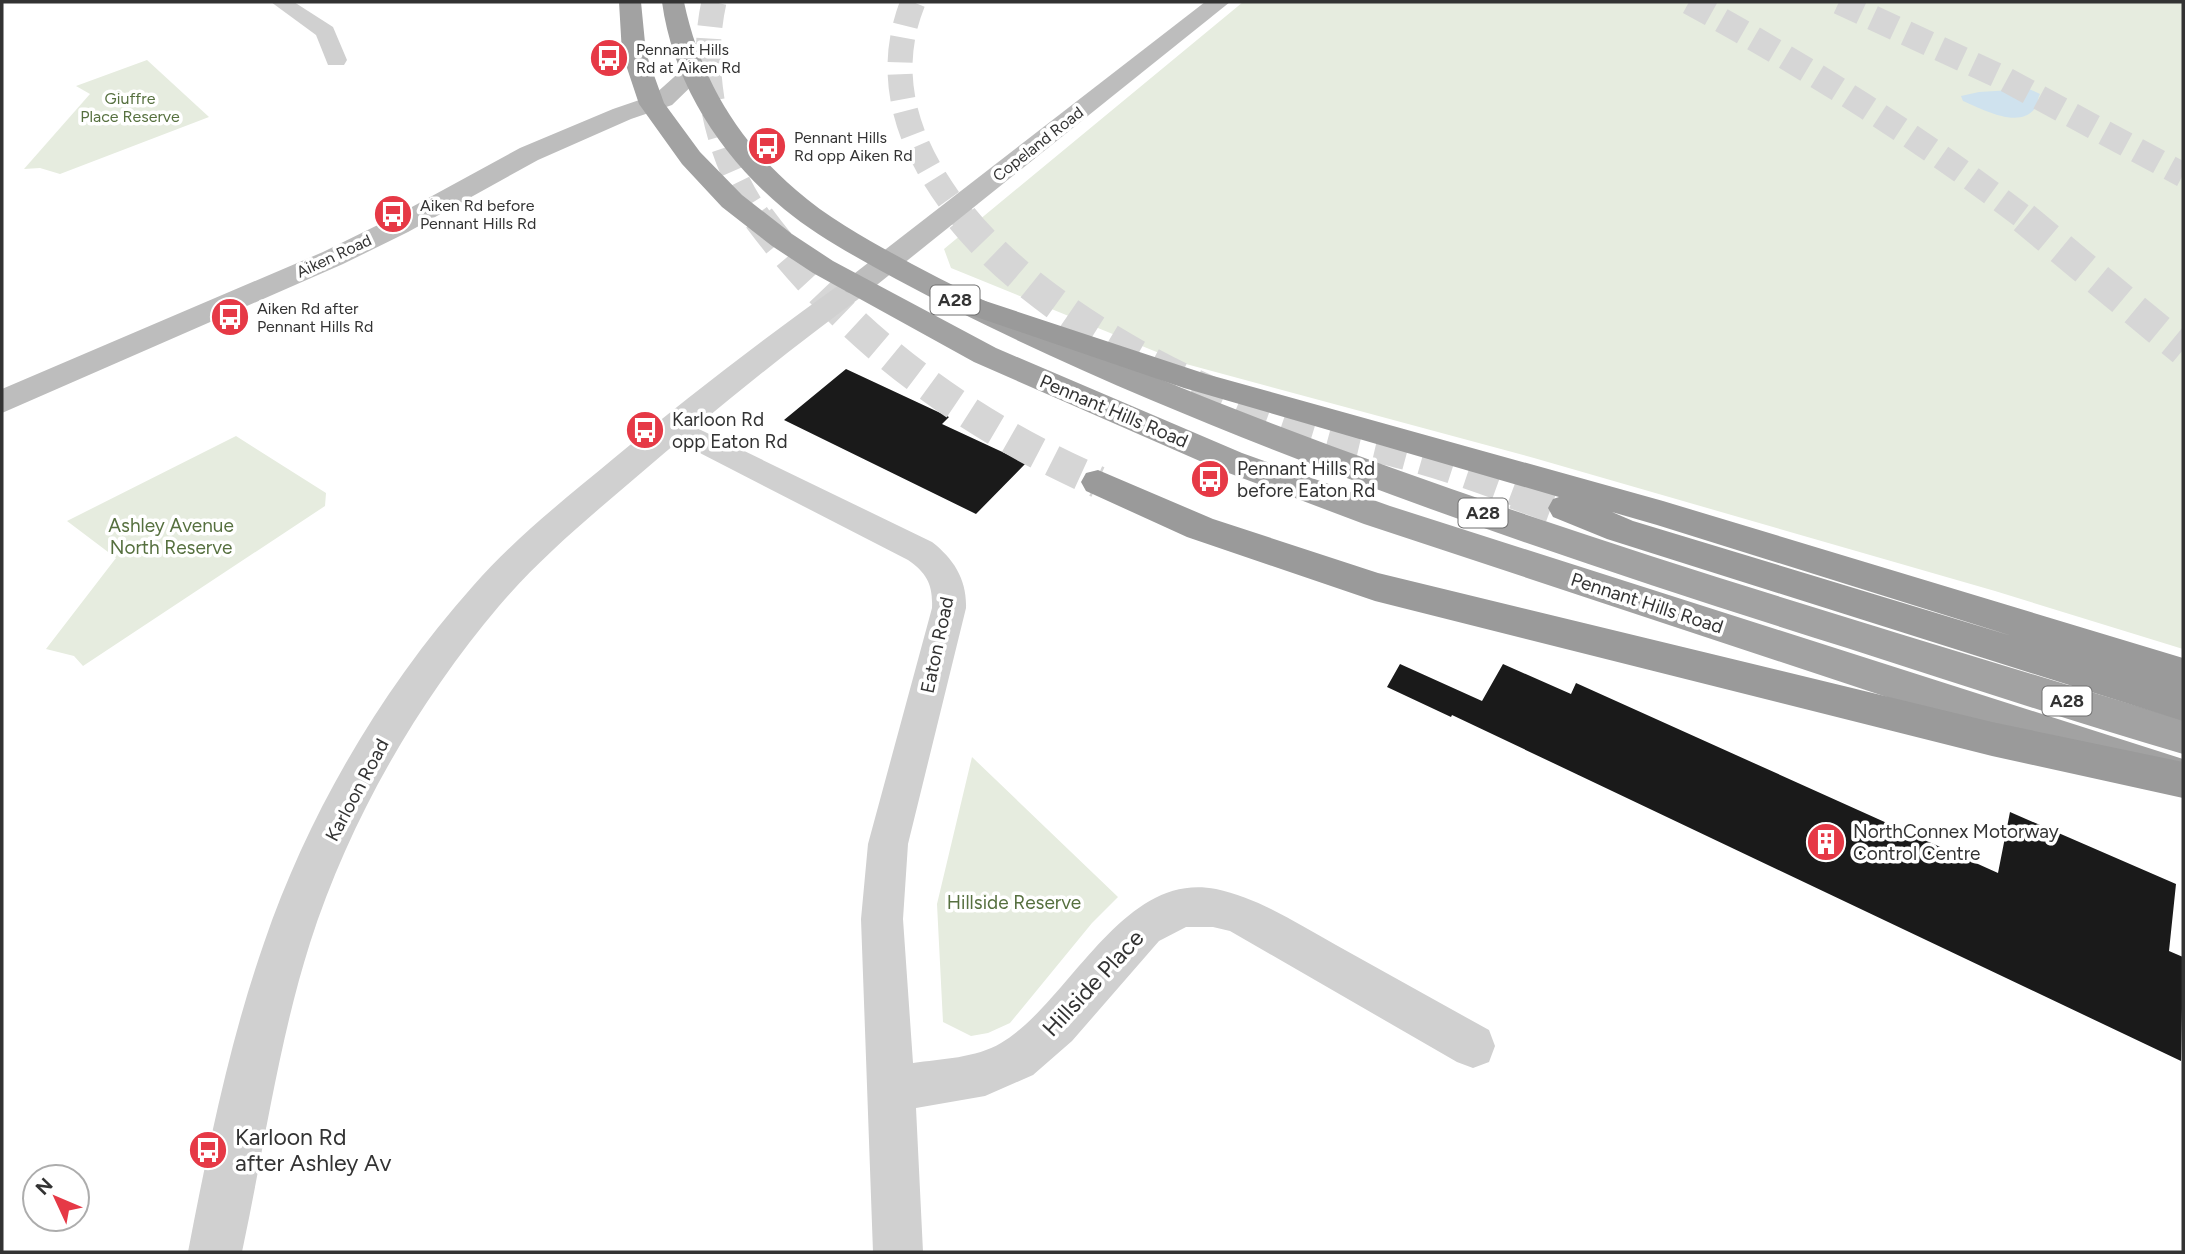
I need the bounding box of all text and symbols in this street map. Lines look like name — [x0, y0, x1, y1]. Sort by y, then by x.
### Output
bus stop icon: Pennant Hills Rd at Aiken Rd — [588, 37, 630, 79]
place label: Pennant Hills Rd at Aiken Rd — [636, 40, 741, 77]
park label: Giuffre Place Reserve — [80, 89, 180, 126]
street label: Copeland Road — [989, 103, 1087, 185]
bus stop icon: Pennant Hills Rd opp Aiken Rd — [746, 125, 788, 167]
place label: Pennant Hills Rd opp Aiken Rd — [794, 128, 913, 165]
bus stop icon: Aiken Rd before Pennant Hills Rd — [372, 193, 414, 235]
place label: Aiken Rd before Pennant Hills Rd — [420, 196, 536, 233]
street label: Aiken Road — [293, 230, 375, 282]
road number: A28 — [930, 286, 979, 314]
bus stop icon: Aiken Rd after Pennant Hills Rd — [209, 296, 251, 338]
place label: Aiken Rd after Pennant Hills Rd — [257, 299, 373, 336]
street label: Pennant Hills Road — [1036, 369, 1192, 453]
place label: Karloon Rd opp Eaton Rd — [672, 408, 788, 453]
bus stop icon: Karloon Rd opp Eaton Rd — [624, 409, 666, 451]
place label: Pennant Hills Rd before Eaton Rd — [1237, 457, 1375, 502]
bus stop icon: Pennant Hills Rd before Eaton Rd — [1189, 458, 1231, 500]
road number: A28 — [1458, 499, 1508, 528]
park label: Ashley Avenue North Reserve — [108, 514, 234, 559]
street label: Pennant Hills Road — [1568, 568, 1726, 638]
street label: Eaton Road — [916, 595, 958, 695]
road number: A28 — [2042, 686, 2092, 716]
street label: Karloon Road — [320, 735, 394, 845]
place label: NorthConnex Motorway Control Centre — [1853, 820, 2059, 865]
building icon: NorthConnex Motorway Control Centre — [1805, 821, 1847, 863]
park label: Hillside Reserve — [947, 891, 1081, 914]
street label: Hillside Place — [1037, 924, 1149, 1042]
place label: Karloon Rd after Ashley Av — [235, 1123, 391, 1177]
bus stop icon: Karloon Rd after Ashley Av — [187, 1129, 229, 1171]
north arrow — [21, 1163, 91, 1233]
text: N — [31, 1173, 58, 1200]

